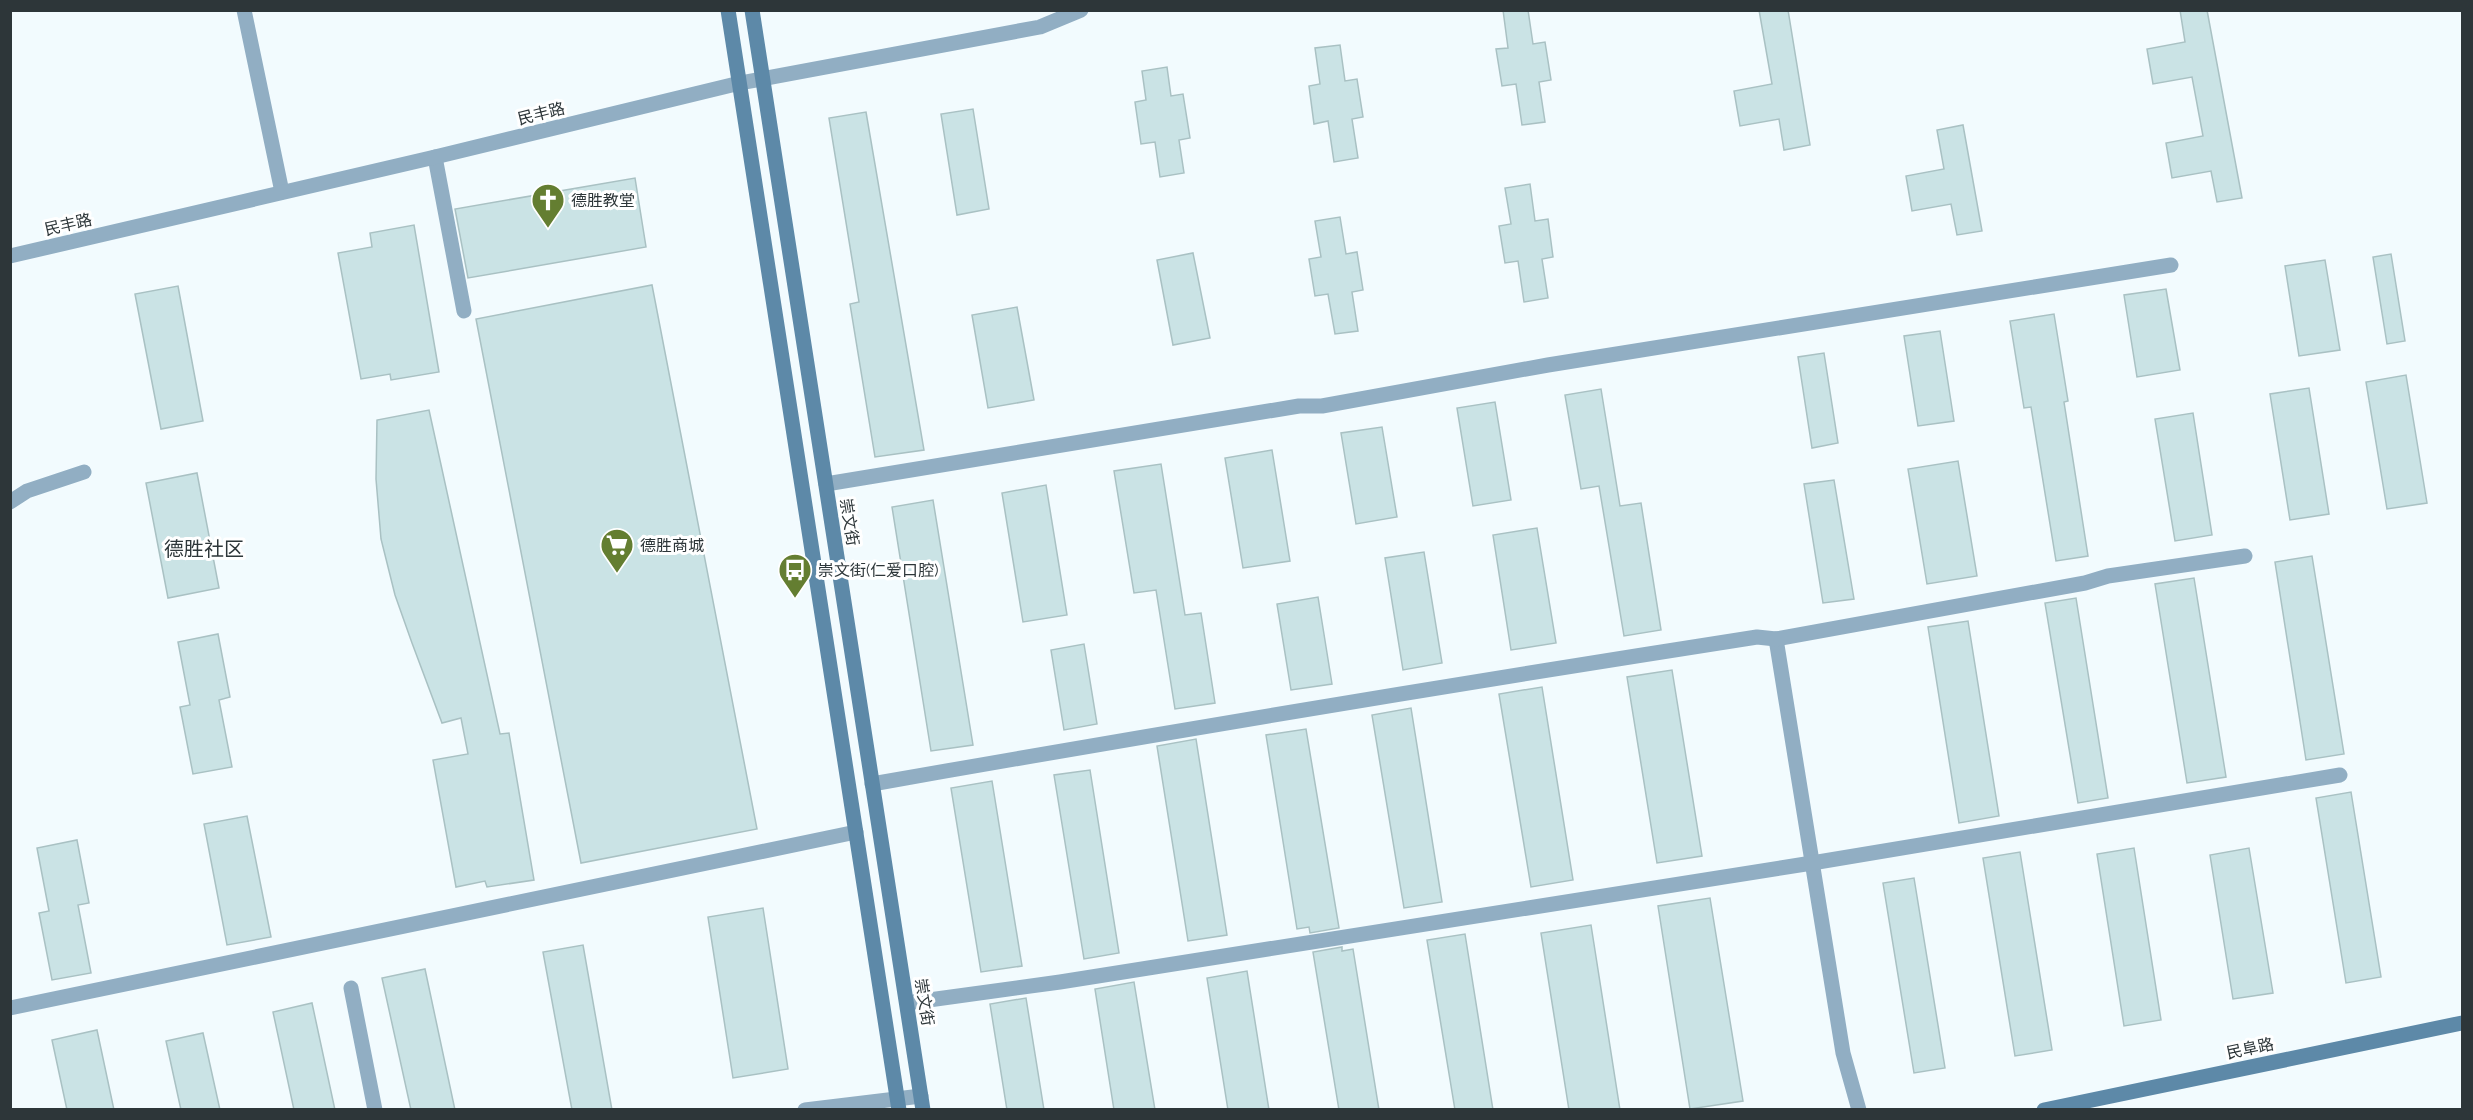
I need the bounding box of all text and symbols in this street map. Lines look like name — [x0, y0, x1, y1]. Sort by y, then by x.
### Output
street label: 民丰路 — [516, 98, 567, 129]
church icon: 德胜教堂 — [530, 182, 566, 229]
place label: 德胜教堂 — [571, 191, 635, 210]
street label: 民丰路 — [43, 210, 94, 239]
street label: 崇文街 — [836, 497, 863, 547]
supermarket icon: 德胜商城 — [599, 527, 635, 574]
place label: 德胜商城 — [640, 536, 704, 555]
district label: 德胜社区 — [164, 537, 244, 561]
bus stop icon: 崇文街(仁爱口腔) — [777, 552, 813, 599]
place label: 崇文街(仁爱口腔) — [818, 561, 939, 580]
street label: 崇文街 — [911, 977, 938, 1027]
street label: 民阜路 — [2225, 1034, 2276, 1063]

